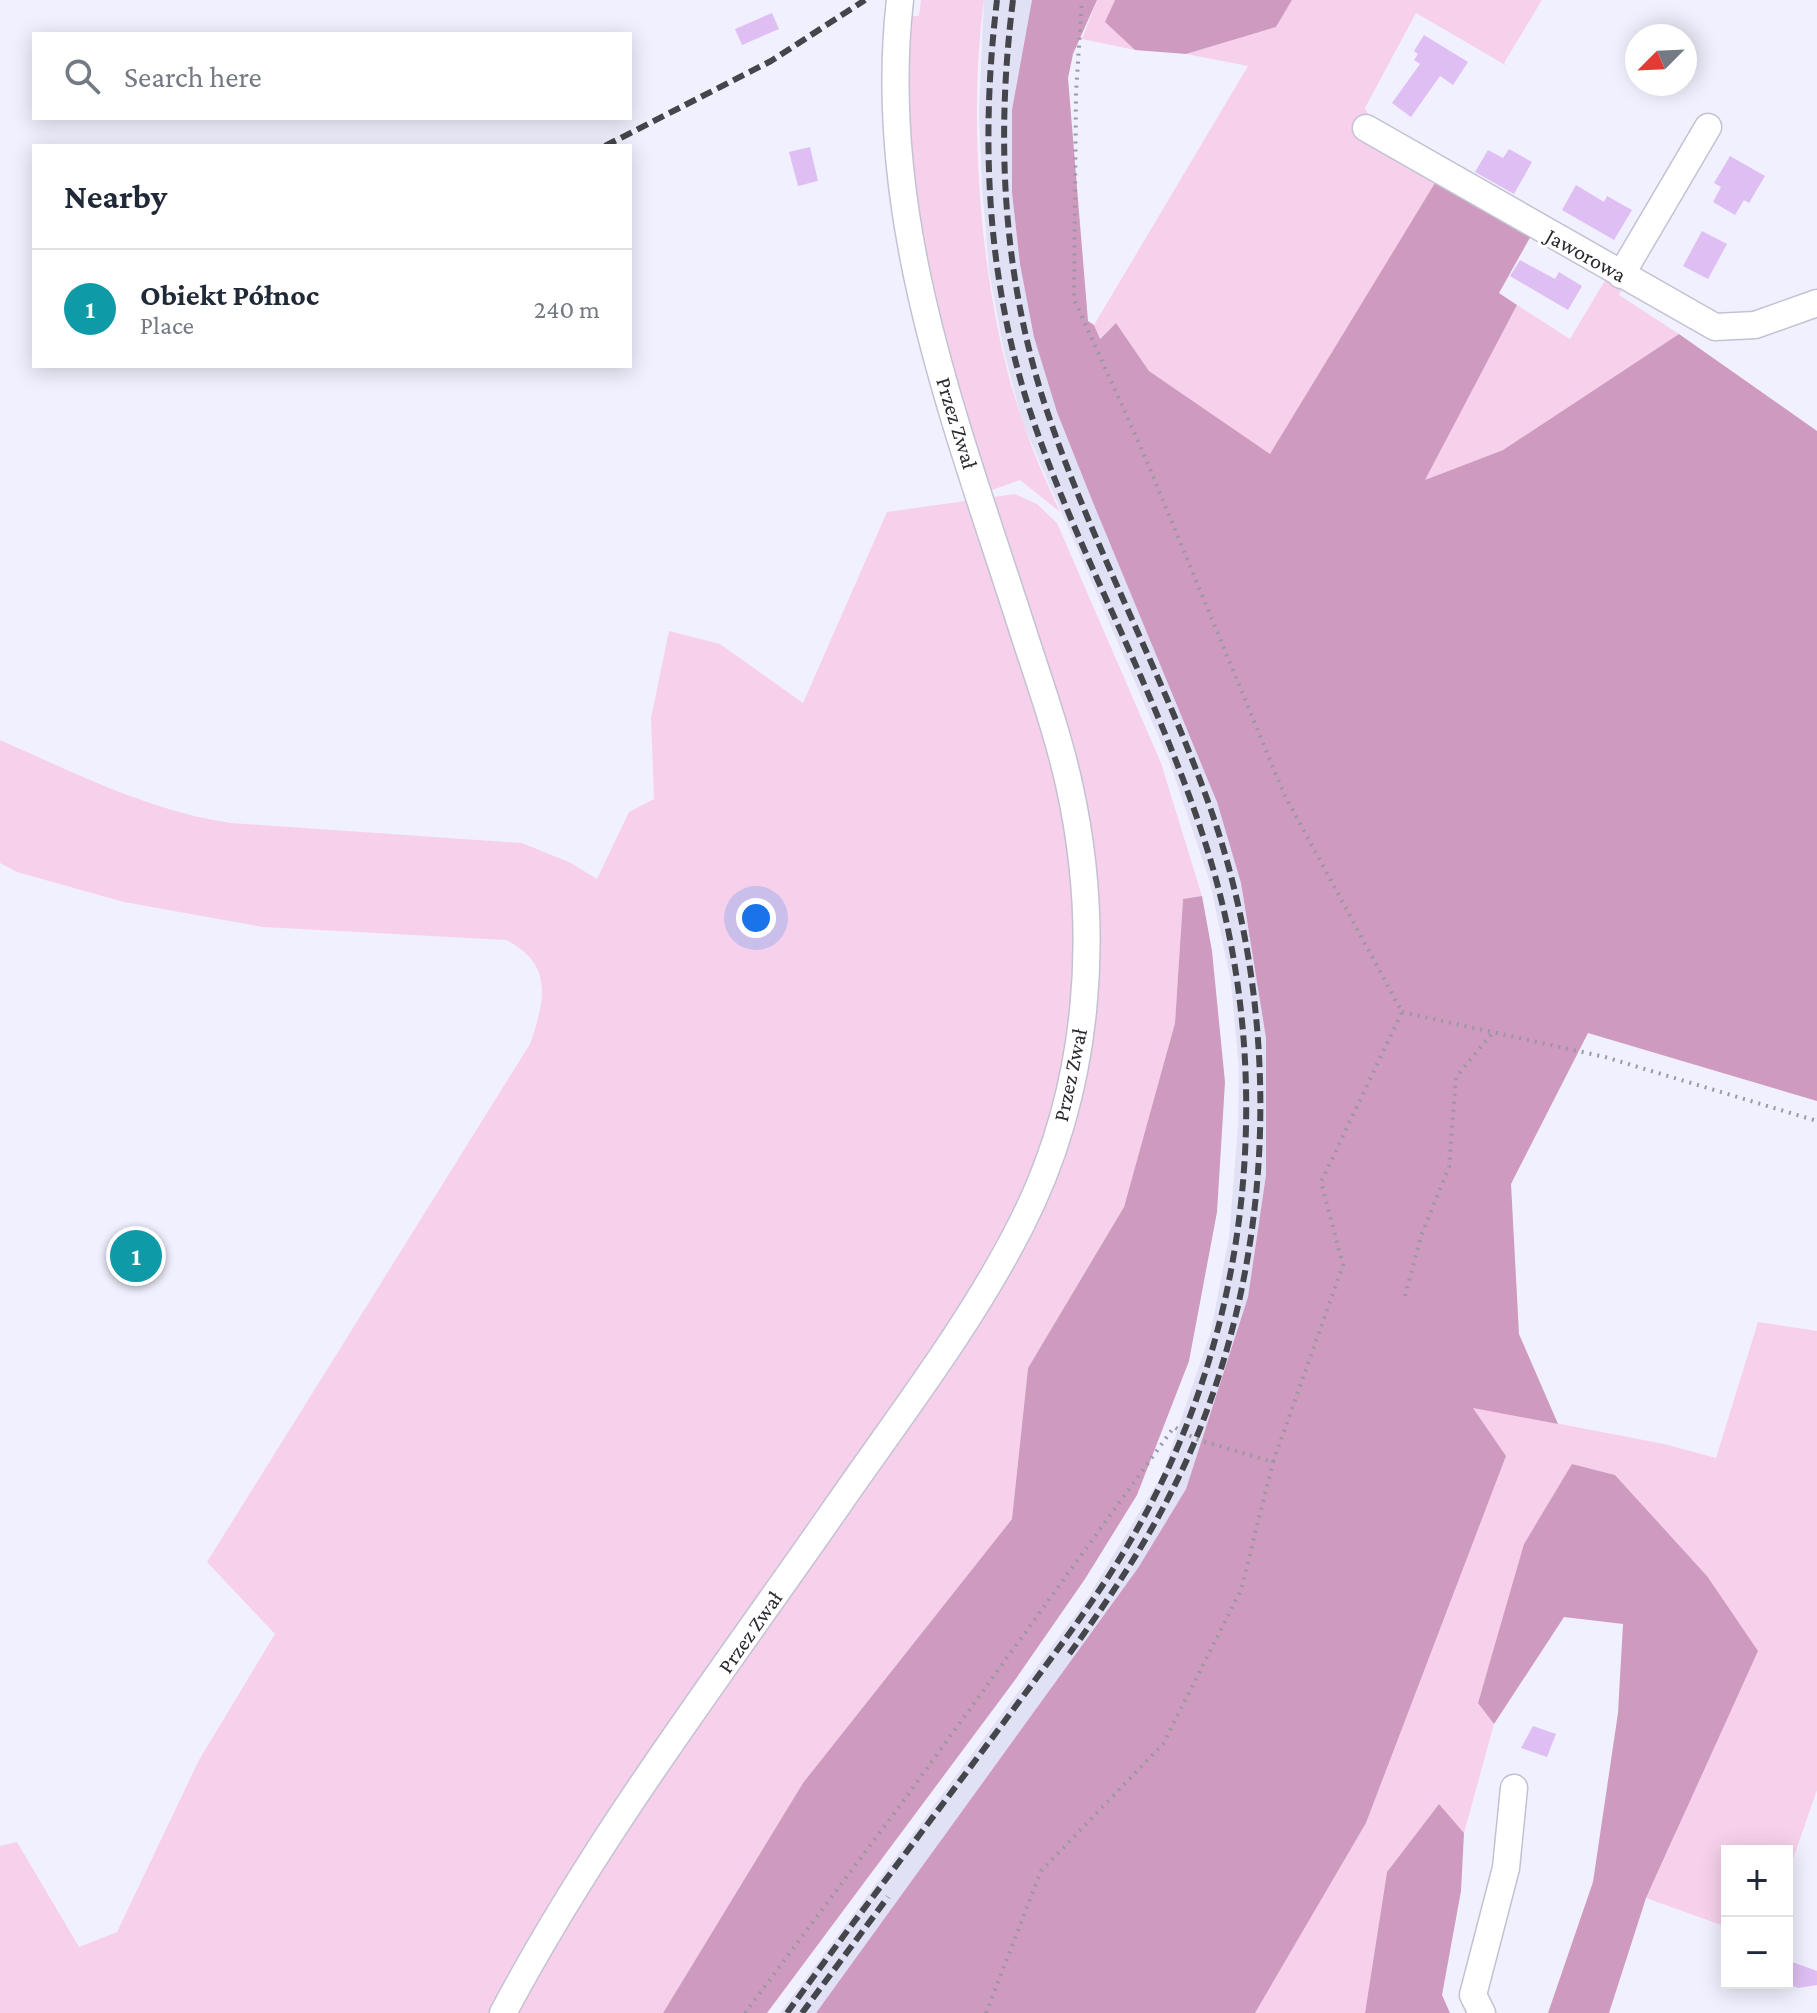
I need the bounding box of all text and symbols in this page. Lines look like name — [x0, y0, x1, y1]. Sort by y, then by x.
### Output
north arrow — [1625, 24, 1697, 96]
search box — [32, 32, 632, 120]
icon: search — [60, 54, 104, 98]
text: Search here — [124, 60, 262, 93]
text: Nearby — [64, 178, 167, 215]
street label: Jaworowa — [1540, 222, 1631, 287]
text: Obiekt Północ — [140, 278, 319, 311]
text: 1 — [85, 295, 95, 324]
text: 240 m — [534, 295, 600, 324]
text: Place — [140, 311, 194, 340]
street label: Przez Zwał — [931, 374, 983, 472]
your location — [736, 898, 776, 938]
street label: Przez Zwał — [1048, 1026, 1092, 1124]
pin: 1 — [110, 1226, 162, 1286]
street label: Przez Zwał — [713, 1586, 787, 1678]
map controls — [1721, 1845, 1793, 1989]
button: + — [1721, 1845, 1793, 1917]
button: − — [1721, 1917, 1793, 1989]

